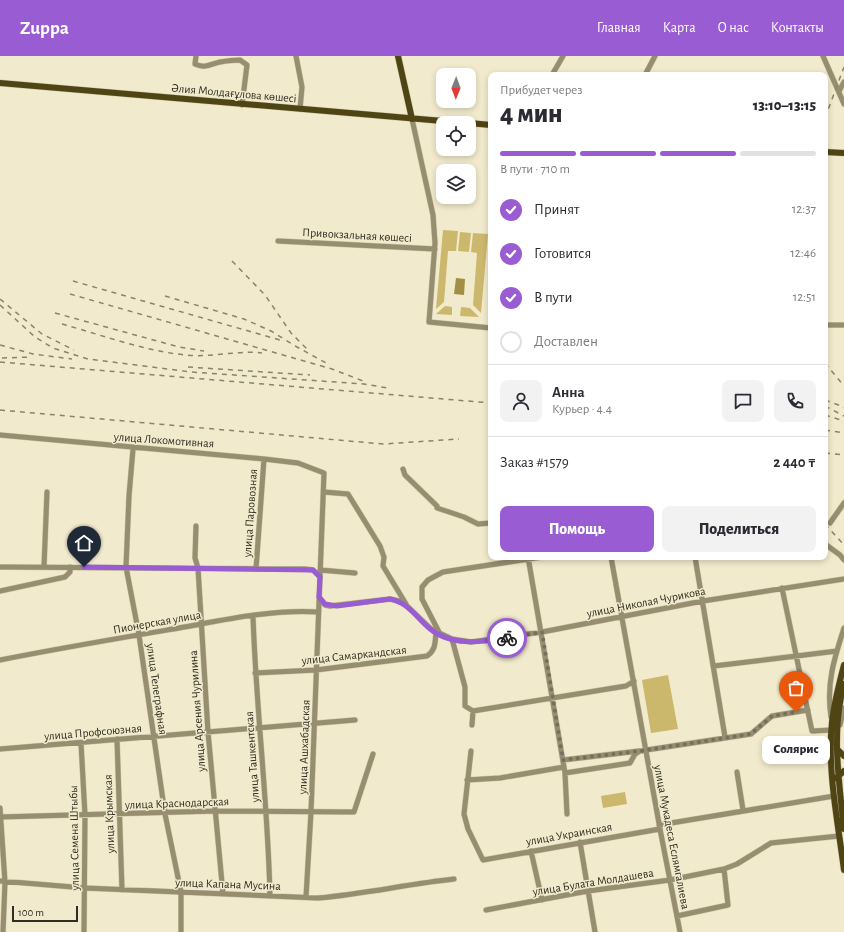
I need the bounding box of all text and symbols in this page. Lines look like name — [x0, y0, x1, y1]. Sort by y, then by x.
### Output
text: Zuppa — [20, 19, 69, 38]
text: Главная — [597, 21, 641, 35]
text: Карта — [663, 21, 696, 35]
text: О нас — [718, 21, 749, 35]
text: Контакты — [771, 21, 824, 35]
north arrow — [436, 68, 476, 108]
map controls — [436, 68, 476, 204]
street label: Әлия Молдағұлова көшесі — [171, 82, 297, 104]
text: Прибудет через — [500, 84, 582, 97]
text: 13:10–13:15 — [753, 98, 816, 113]
text: 4 мин — [500, 101, 563, 127]
button: locate — [436, 116, 476, 156]
text: В пути · 710 m — [500, 163, 570, 176]
button: layers — [436, 164, 476, 204]
icon: check — [500, 199, 522, 221]
text: Принят — [534, 202, 579, 217]
text: 12:37 — [792, 203, 816, 216]
street label: Привокзальная көшесі — [302, 226, 412, 244]
icon: check — [500, 243, 522, 265]
text: Готовится — [534, 246, 591, 261]
text: 12:46 — [790, 247, 816, 260]
icon: check — [500, 287, 522, 309]
text: В пути — [534, 290, 572, 305]
text: 12:51 — [793, 291, 816, 304]
text: Доставлен — [534, 334, 598, 349]
button: person — [500, 380, 542, 422]
button: chat — [722, 380, 764, 422]
button: phone — [774, 380, 816, 422]
text: Анна — [552, 385, 585, 400]
text: Курьер · 4.4 — [552, 403, 612, 416]
street label: улица Локомотивная — [112, 430, 215, 450]
text: Заказ #1579 — [500, 455, 569, 470]
text: 2 440 ₸ — [773, 455, 816, 470]
street label: улица Паровозная — [241, 468, 260, 559]
button: Помощь — [500, 506, 654, 552]
button: Поделиться — [662, 506, 816, 552]
pin — [67, 526, 101, 567]
icon: home — [73, 532, 95, 554]
street label: улица Николая Чурикова — [585, 584, 707, 621]
street label: Пионерская улица — [112, 608, 203, 637]
courier — [487, 618, 527, 658]
icon: bike — [496, 627, 518, 649]
street label: улица Телеграфная — [144, 641, 169, 736]
street label: улица Самаркандская — [300, 644, 407, 668]
street label: улица Арсения Чурилина — [187, 649, 208, 773]
pin — [779, 671, 813, 712]
icon: bag — [785, 677, 807, 699]
street label: улица Ашхабадская — [296, 699, 313, 796]
street label: улица Ташкентская — [243, 711, 262, 804]
street label: улица Профсоюзная — [43, 722, 143, 743]
callout: Солярис — [762, 736, 830, 764]
text: Солярис — [773, 743, 819, 756]
street label: улица Мукадеса Еслямгалиева — [651, 763, 692, 911]
street label: улица Крымская — [102, 774, 117, 855]
street label: улица Семена Штыбы — [67, 785, 82, 892]
street label: улица Краснодарская — [124, 795, 229, 812]
street label: улица Украинская — [524, 821, 613, 849]
street label: улица Булата Молдашева — [531, 866, 655, 899]
street label: улица Капана Мусина — [174, 876, 282, 893]
scale bar — [12, 904, 78, 923]
text: 100 m — [18, 907, 44, 918]

